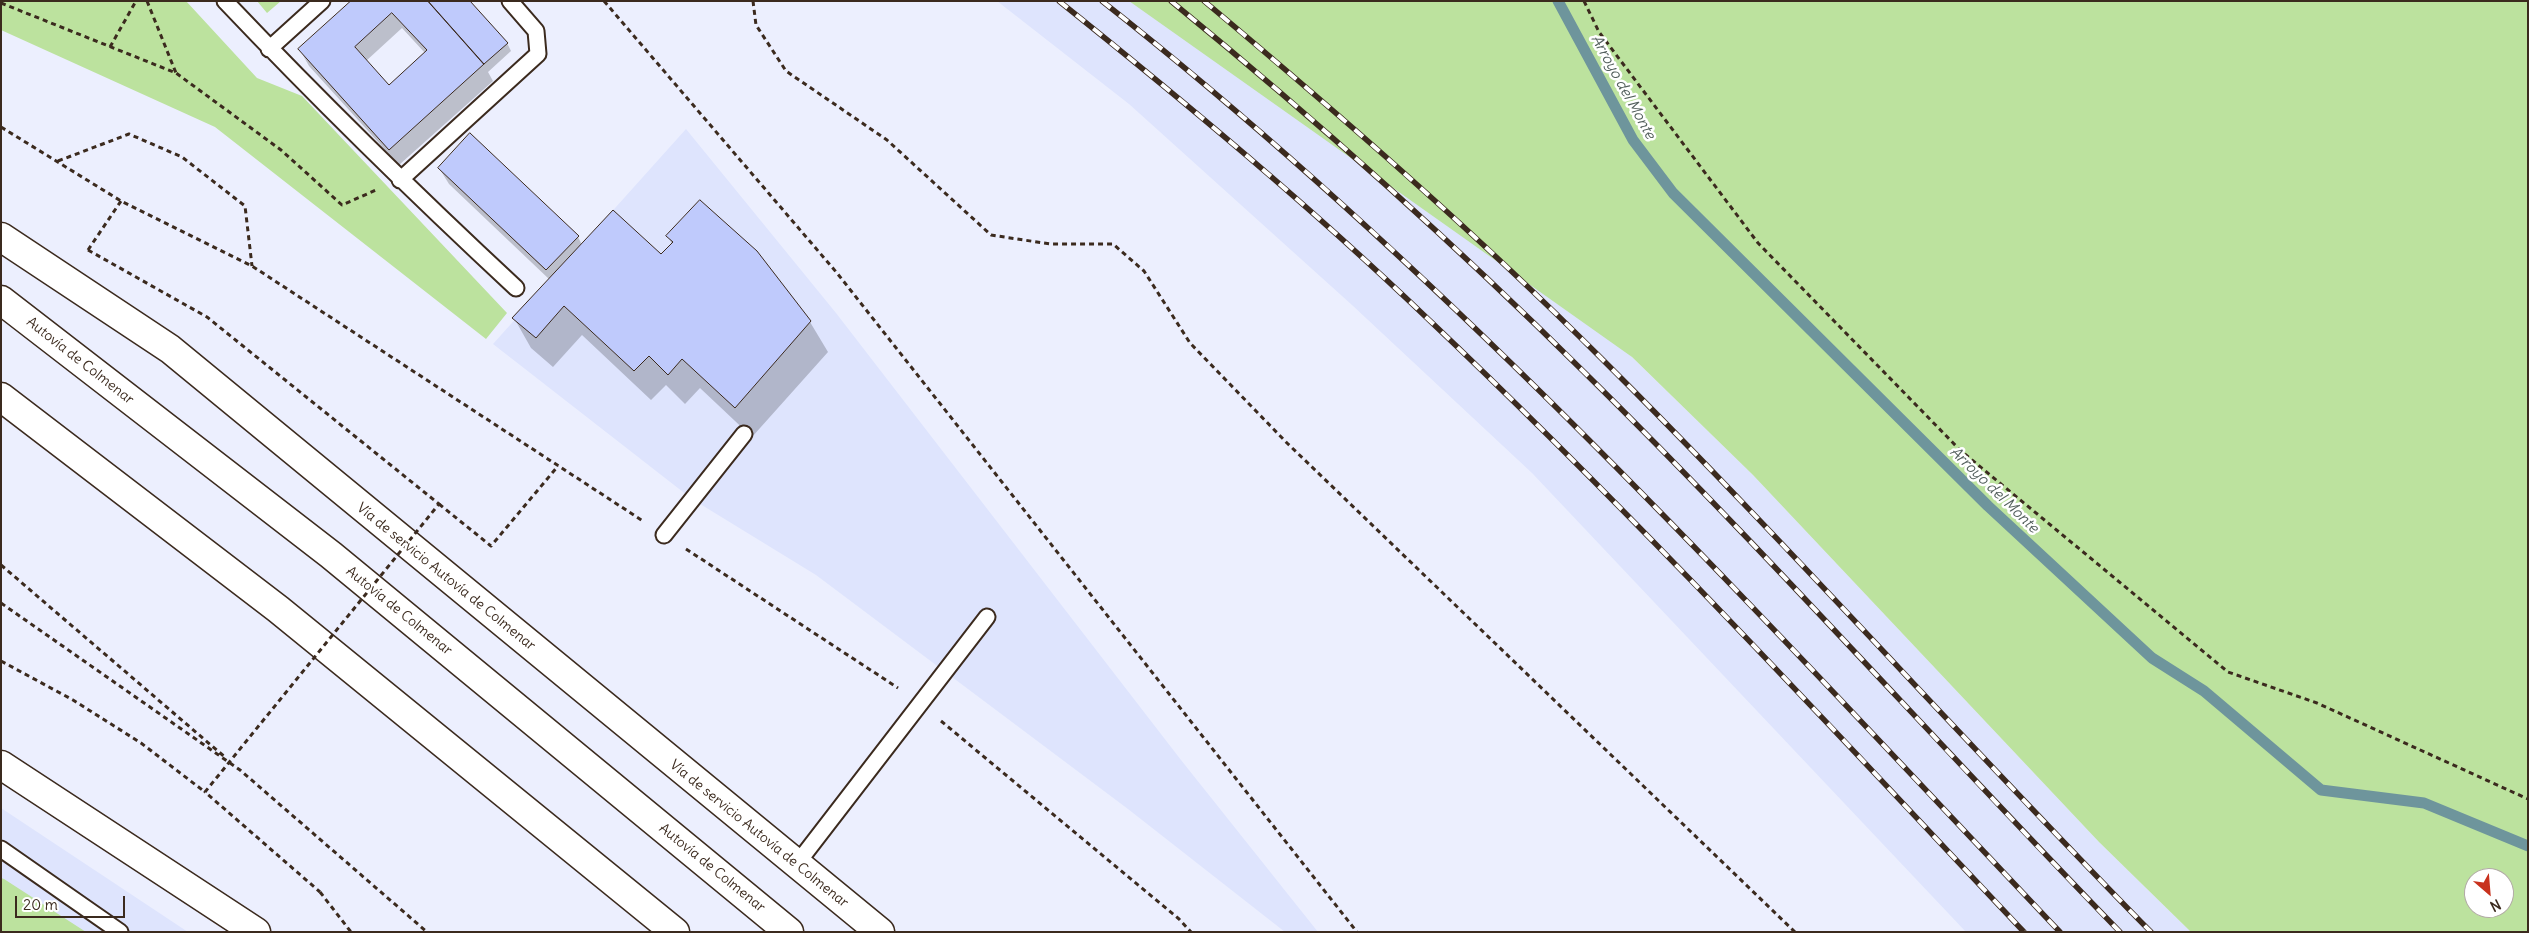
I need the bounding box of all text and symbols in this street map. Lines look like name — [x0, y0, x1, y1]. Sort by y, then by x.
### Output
water label: Arroyo del Monte — [1587, 32, 1659, 142]
street label: Autovía de Colmenar — [23, 314, 137, 408]
water label: Arroyo del Monte — [1946, 443, 2042, 537]
street label: Vía de servicio Autovía de Colmenar — [353, 500, 539, 654]
street label: Autovía de Colmenar — [343, 563, 455, 659]
street label: Vía de servicio Autovía de Colmenar — [666, 757, 852, 911]
street label: Autovía de Colmenar — [656, 820, 768, 916]
north arrow — [2464, 868, 2514, 918]
scale bar — [18, 886, 128, 918]
text: 20 m — [23, 895, 58, 914]
text: N — [2487, 895, 2504, 916]

